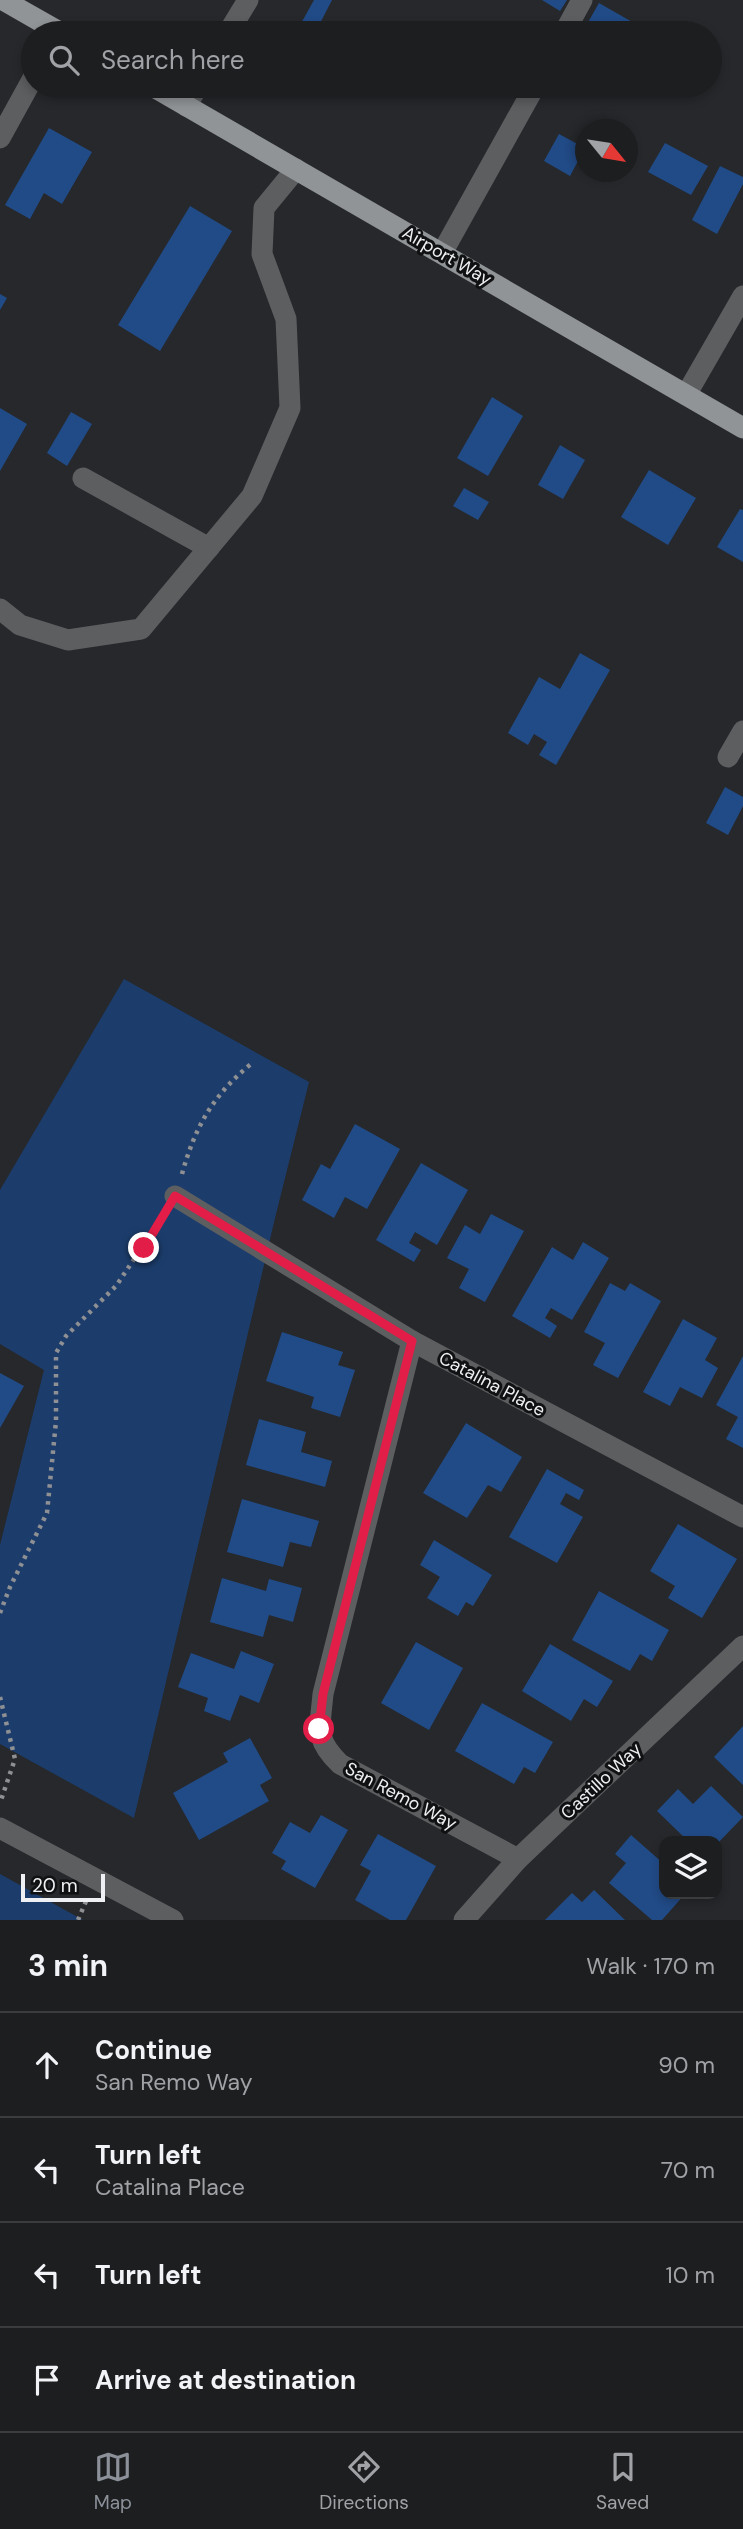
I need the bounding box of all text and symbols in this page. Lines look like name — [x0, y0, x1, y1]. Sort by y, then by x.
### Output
search box — [21, 21, 722, 98]
icon: search — [45, 41, 83, 79]
text: Search here — [101, 43, 244, 77]
north arrow — [575, 119, 638, 182]
street label: Airport Way — [398, 221, 496, 291]
route end — [128, 1232, 159, 1263]
street label: Catalina Place — [435, 1346, 549, 1422]
route start — [303, 1713, 334, 1744]
street label: Castillo Way — [555, 1737, 647, 1825]
street label: San Remo Way — [341, 1756, 461, 1836]
map controls — [659, 1836, 722, 1899]
button: layers — [659, 1836, 722, 1899]
scale bar — [21, 1871, 105, 1903]
text: 20 m — [32, 1873, 78, 1898]
text: 3 min — [28, 1946, 108, 1985]
text: Walk · 170 m — [586, 1951, 715, 1981]
text: Continue — [95, 2033, 212, 2067]
icon: ahead — [28, 2046, 66, 2084]
text: 90 m — [658, 2050, 715, 2080]
text: San Remo Way — [95, 2067, 253, 2097]
text: Turn left — [95, 2138, 202, 2172]
icon: left — [28, 2151, 66, 2189]
text: 70 m — [661, 2155, 715, 2185]
text: Catalina Place — [95, 2172, 245, 2202]
icon: left — [28, 2256, 66, 2294]
text: Turn left — [95, 2258, 202, 2292]
text: 10 m — [665, 2260, 715, 2290]
icon: arrive — [28, 2361, 66, 2399]
text: Arrive at destination — [95, 2363, 356, 2397]
tab: Map — [94, 2448, 132, 2515]
tab: Directions — [319, 2448, 409, 2515]
tab: Saved — [596, 2448, 649, 2515]

